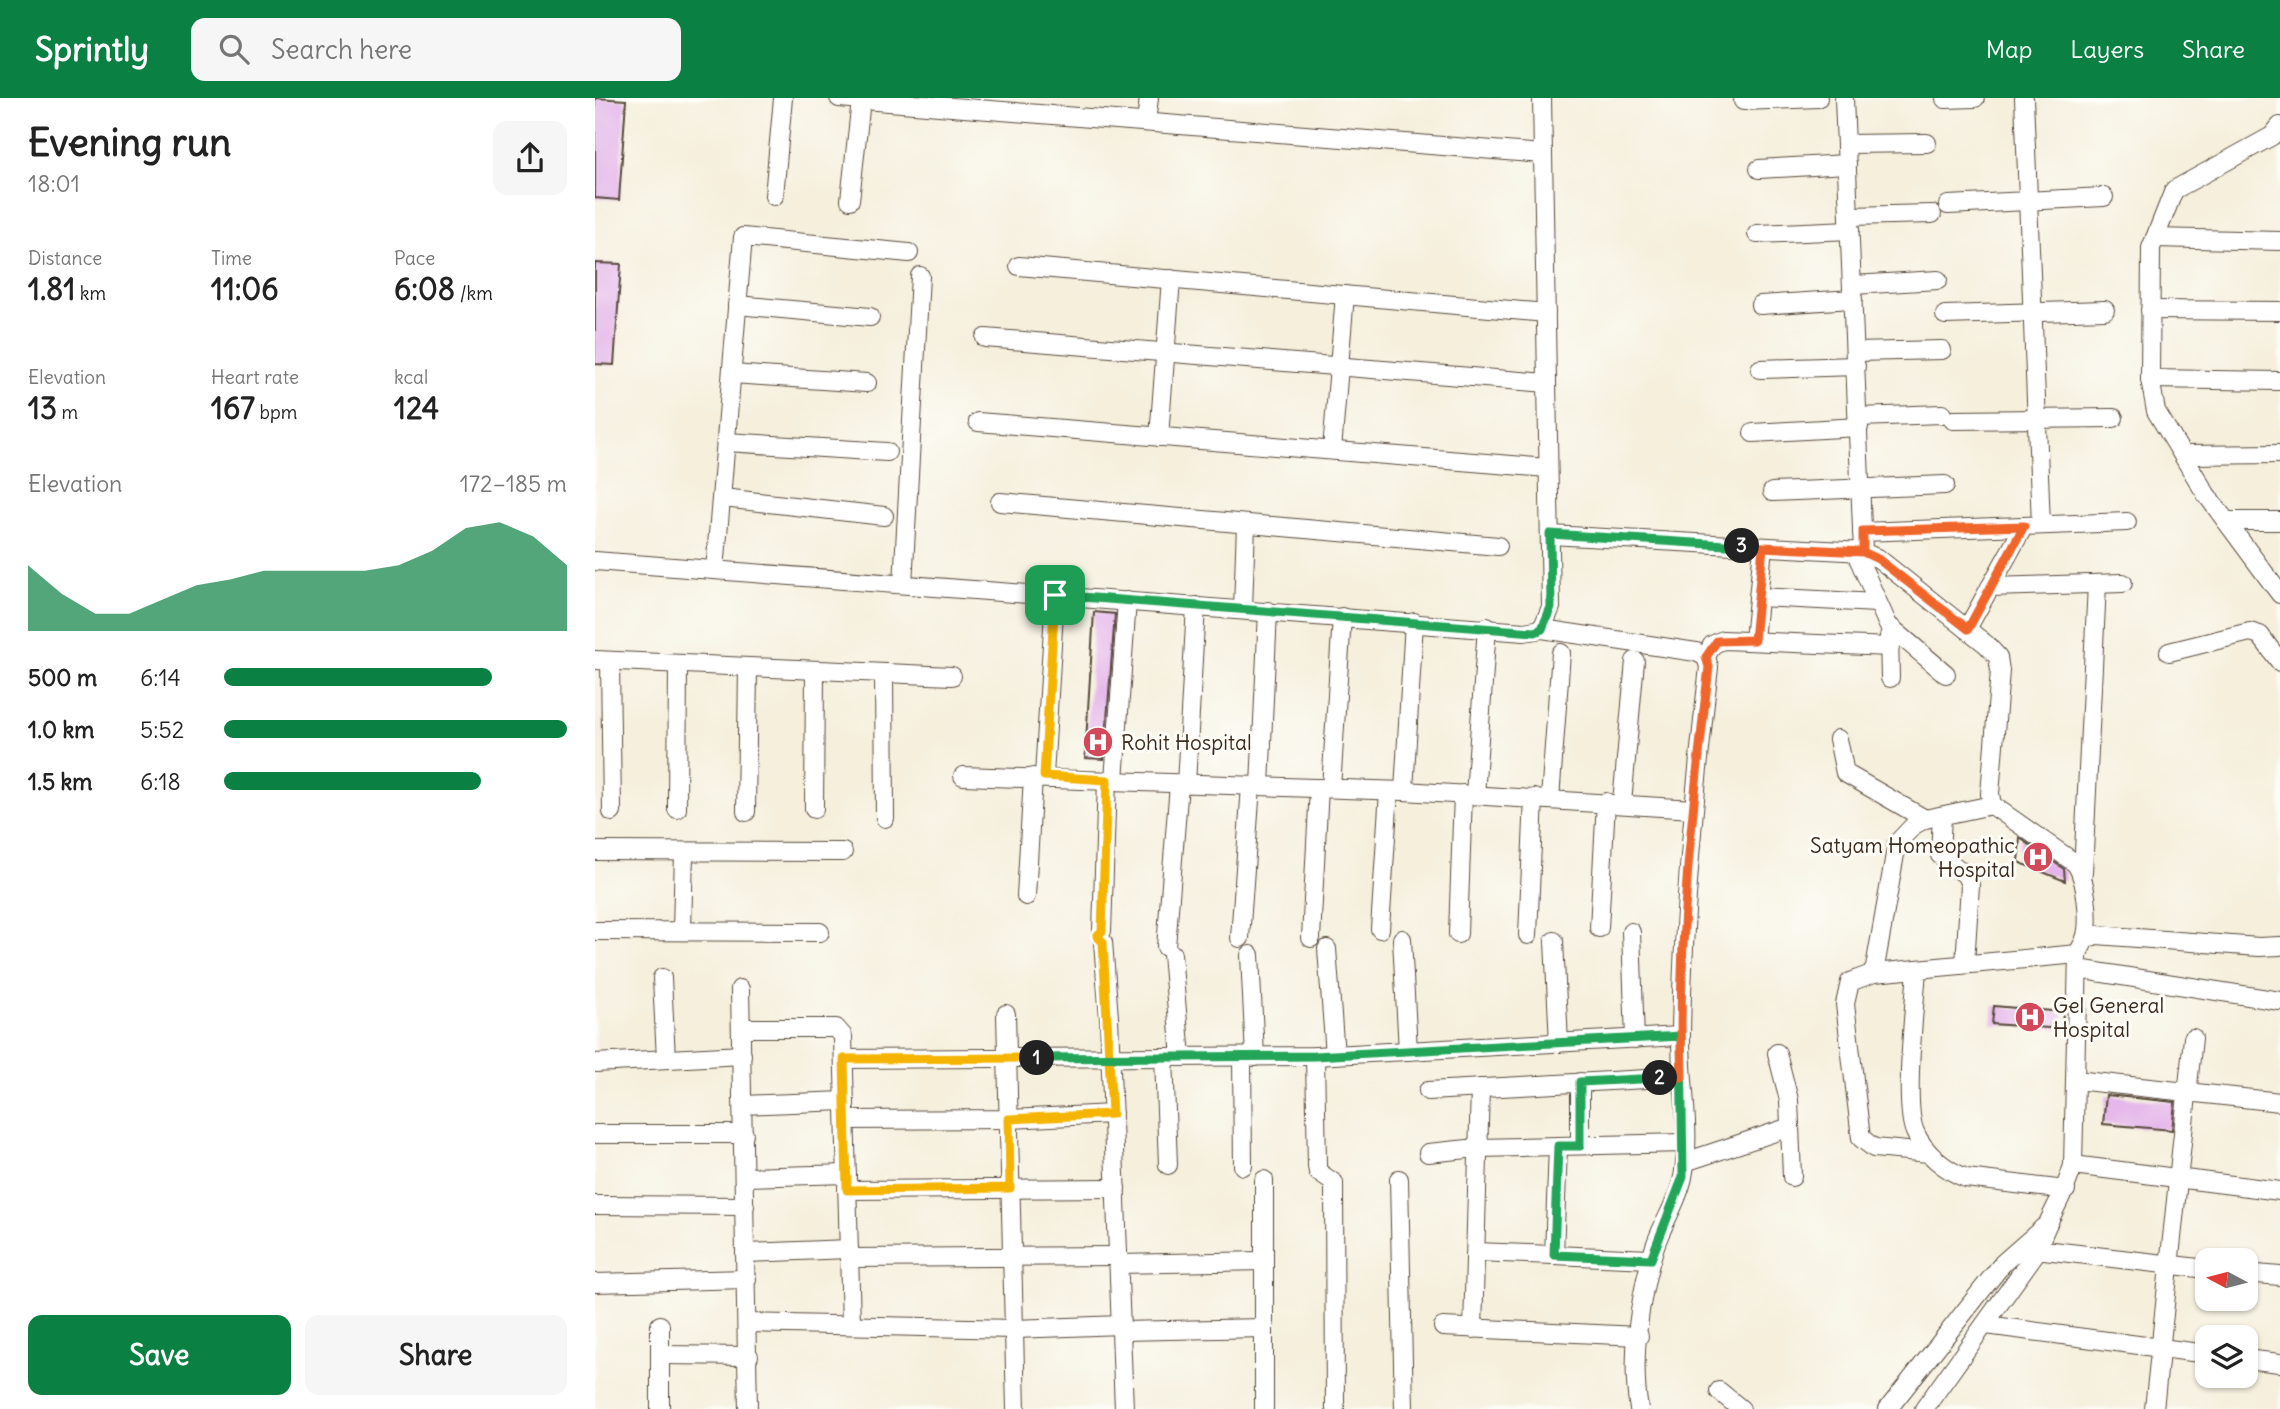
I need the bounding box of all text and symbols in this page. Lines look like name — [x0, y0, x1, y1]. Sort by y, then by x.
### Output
search box — [191, 18, 681, 81]
text: Sprintly — [35, 28, 149, 70]
icon: search — [215, 30, 253, 68]
text: Search here — [271, 33, 412, 66]
text: Map — [1986, 34, 2032, 64]
text: Layers — [2070, 34, 2144, 64]
text: Share — [2182, 34, 2245, 64]
text: Evening run — [28, 119, 231, 166]
button: share — [493, 121, 567, 195]
text: 18:01 — [28, 169, 80, 198]
text: Distance — [28, 246, 102, 270]
text: Time — [211, 246, 252, 270]
text: Pace — [394, 246, 435, 270]
text: 1.81 — [28, 270, 75, 308]
text: 11:06 — [211, 270, 279, 308]
text: 6:08 — [394, 270, 455, 308]
text: km — [75, 281, 106, 305]
text: /km — [455, 281, 493, 305]
text: Elevation — [28, 365, 106, 389]
text: Heart rate — [211, 365, 299, 389]
text: kcal — [394, 365, 428, 389]
text: 13 — [28, 389, 57, 427]
text: 167 — [211, 389, 255, 427]
text: 124 — [394, 389, 439, 427]
text: m — [57, 400, 78, 424]
text: bpm — [255, 400, 297, 424]
text: Elevation — [28, 469, 122, 498]
text: 172–185 m — [460, 469, 567, 498]
pin: 3 — [1725, 528, 1759, 564]
text: 3 — [1736, 533, 1747, 557]
pin — [1025, 565, 1085, 625]
icon: arrive — [1036, 576, 1074, 614]
text: 500 m — [28, 663, 97, 692]
text: 6:14 — [140, 663, 181, 692]
text: 1.0 km — [28, 715, 94, 744]
text: 5:52 — [140, 715, 184, 744]
hospital icon: Rohit Hospital — [1081, 725, 1115, 759]
place label: Rohit Hospital — [1121, 729, 1252, 756]
text: 1.5 km — [28, 767, 93, 796]
text: 6:18 — [140, 767, 181, 796]
place label: Satyam Homeopathic Hospital — [1810, 832, 2015, 883]
hospital icon: Satyam Homeopathic Hospital — [2021, 840, 2055, 874]
place label: Gel General Hospital — [2053, 992, 2164, 1043]
hospital icon: Gel General Hospital — [2013, 1000, 2047, 1034]
pin: 1 — [1019, 1040, 1055, 1076]
text: 1 — [1033, 1045, 1040, 1069]
pin: 2 — [1643, 1060, 1677, 1096]
text: 2 — [1654, 1065, 1665, 1089]
north arrow — [2195, 1248, 2257, 1311]
map controls — [2195, 1248, 2258, 1388]
button: Save — [28, 1315, 291, 1395]
button: Share — [305, 1315, 567, 1395]
button: layers — [2195, 1325, 2258, 1388]

